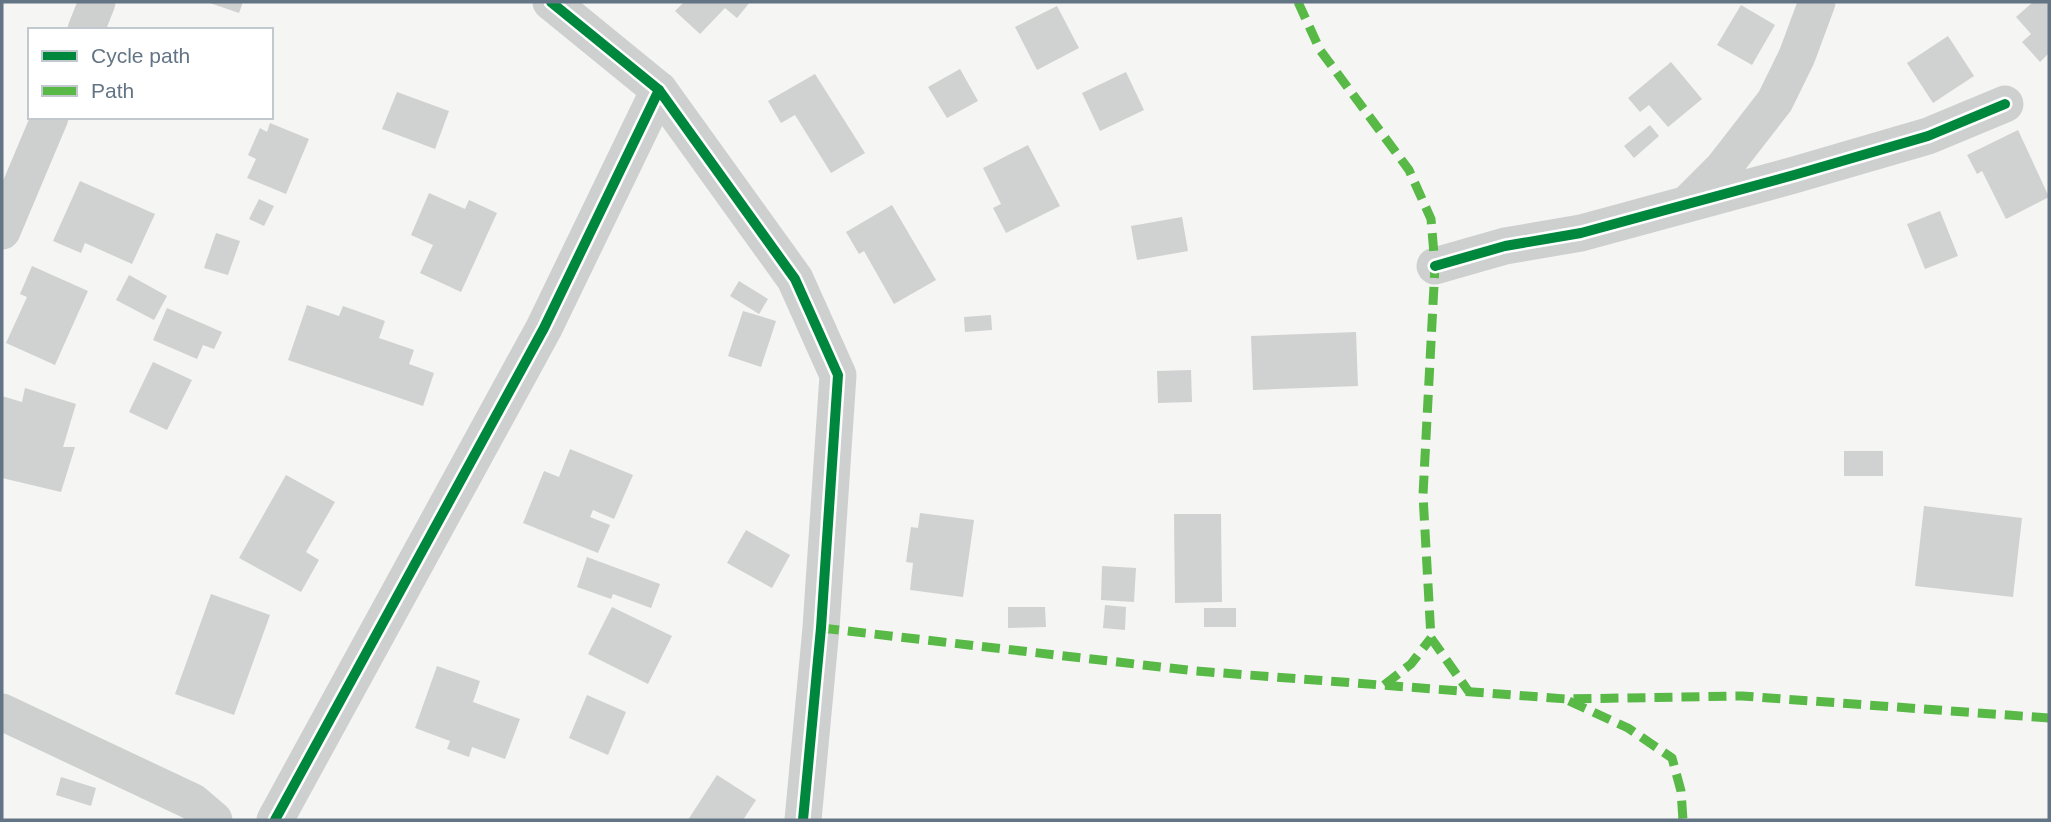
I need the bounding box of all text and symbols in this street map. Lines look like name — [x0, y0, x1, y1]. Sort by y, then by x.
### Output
legend — [28, 28, 273, 119]
text: Cycle path — [91, 44, 190, 67]
text: Path — [91, 79, 134, 102]

